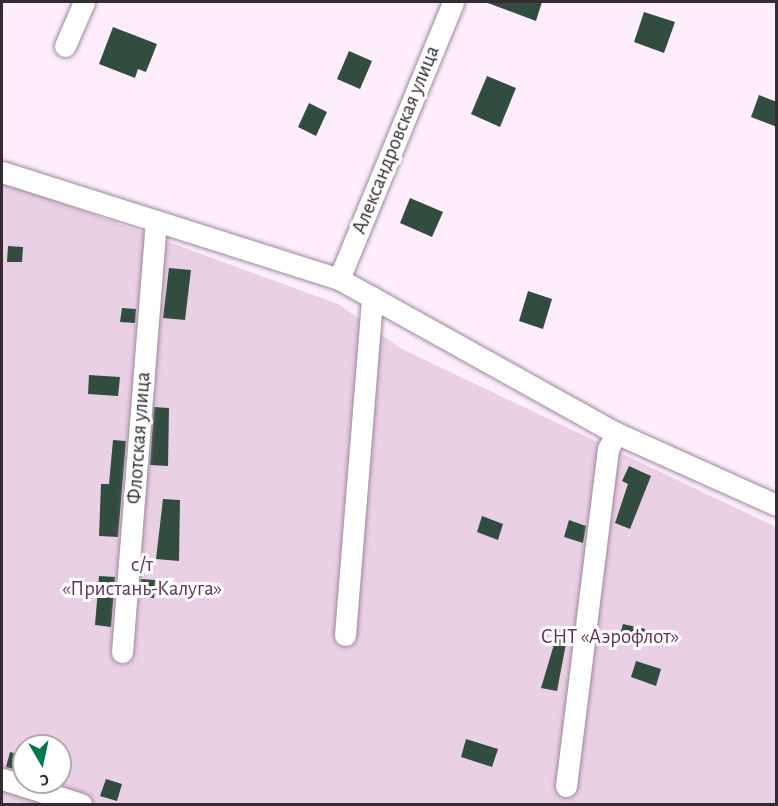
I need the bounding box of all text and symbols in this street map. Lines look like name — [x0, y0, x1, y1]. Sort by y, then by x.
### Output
street label: Александровская улица — [347, 42, 445, 238]
street label: Флотская улица — [122, 371, 156, 505]
park label: с/т «Пристань-Калуга» — [62, 552, 222, 602]
park label: СНТ «Аэрофлот» — [541, 624, 679, 650]
north arrow — [12, 734, 72, 794]
text: С — [39, 771, 50, 788]

